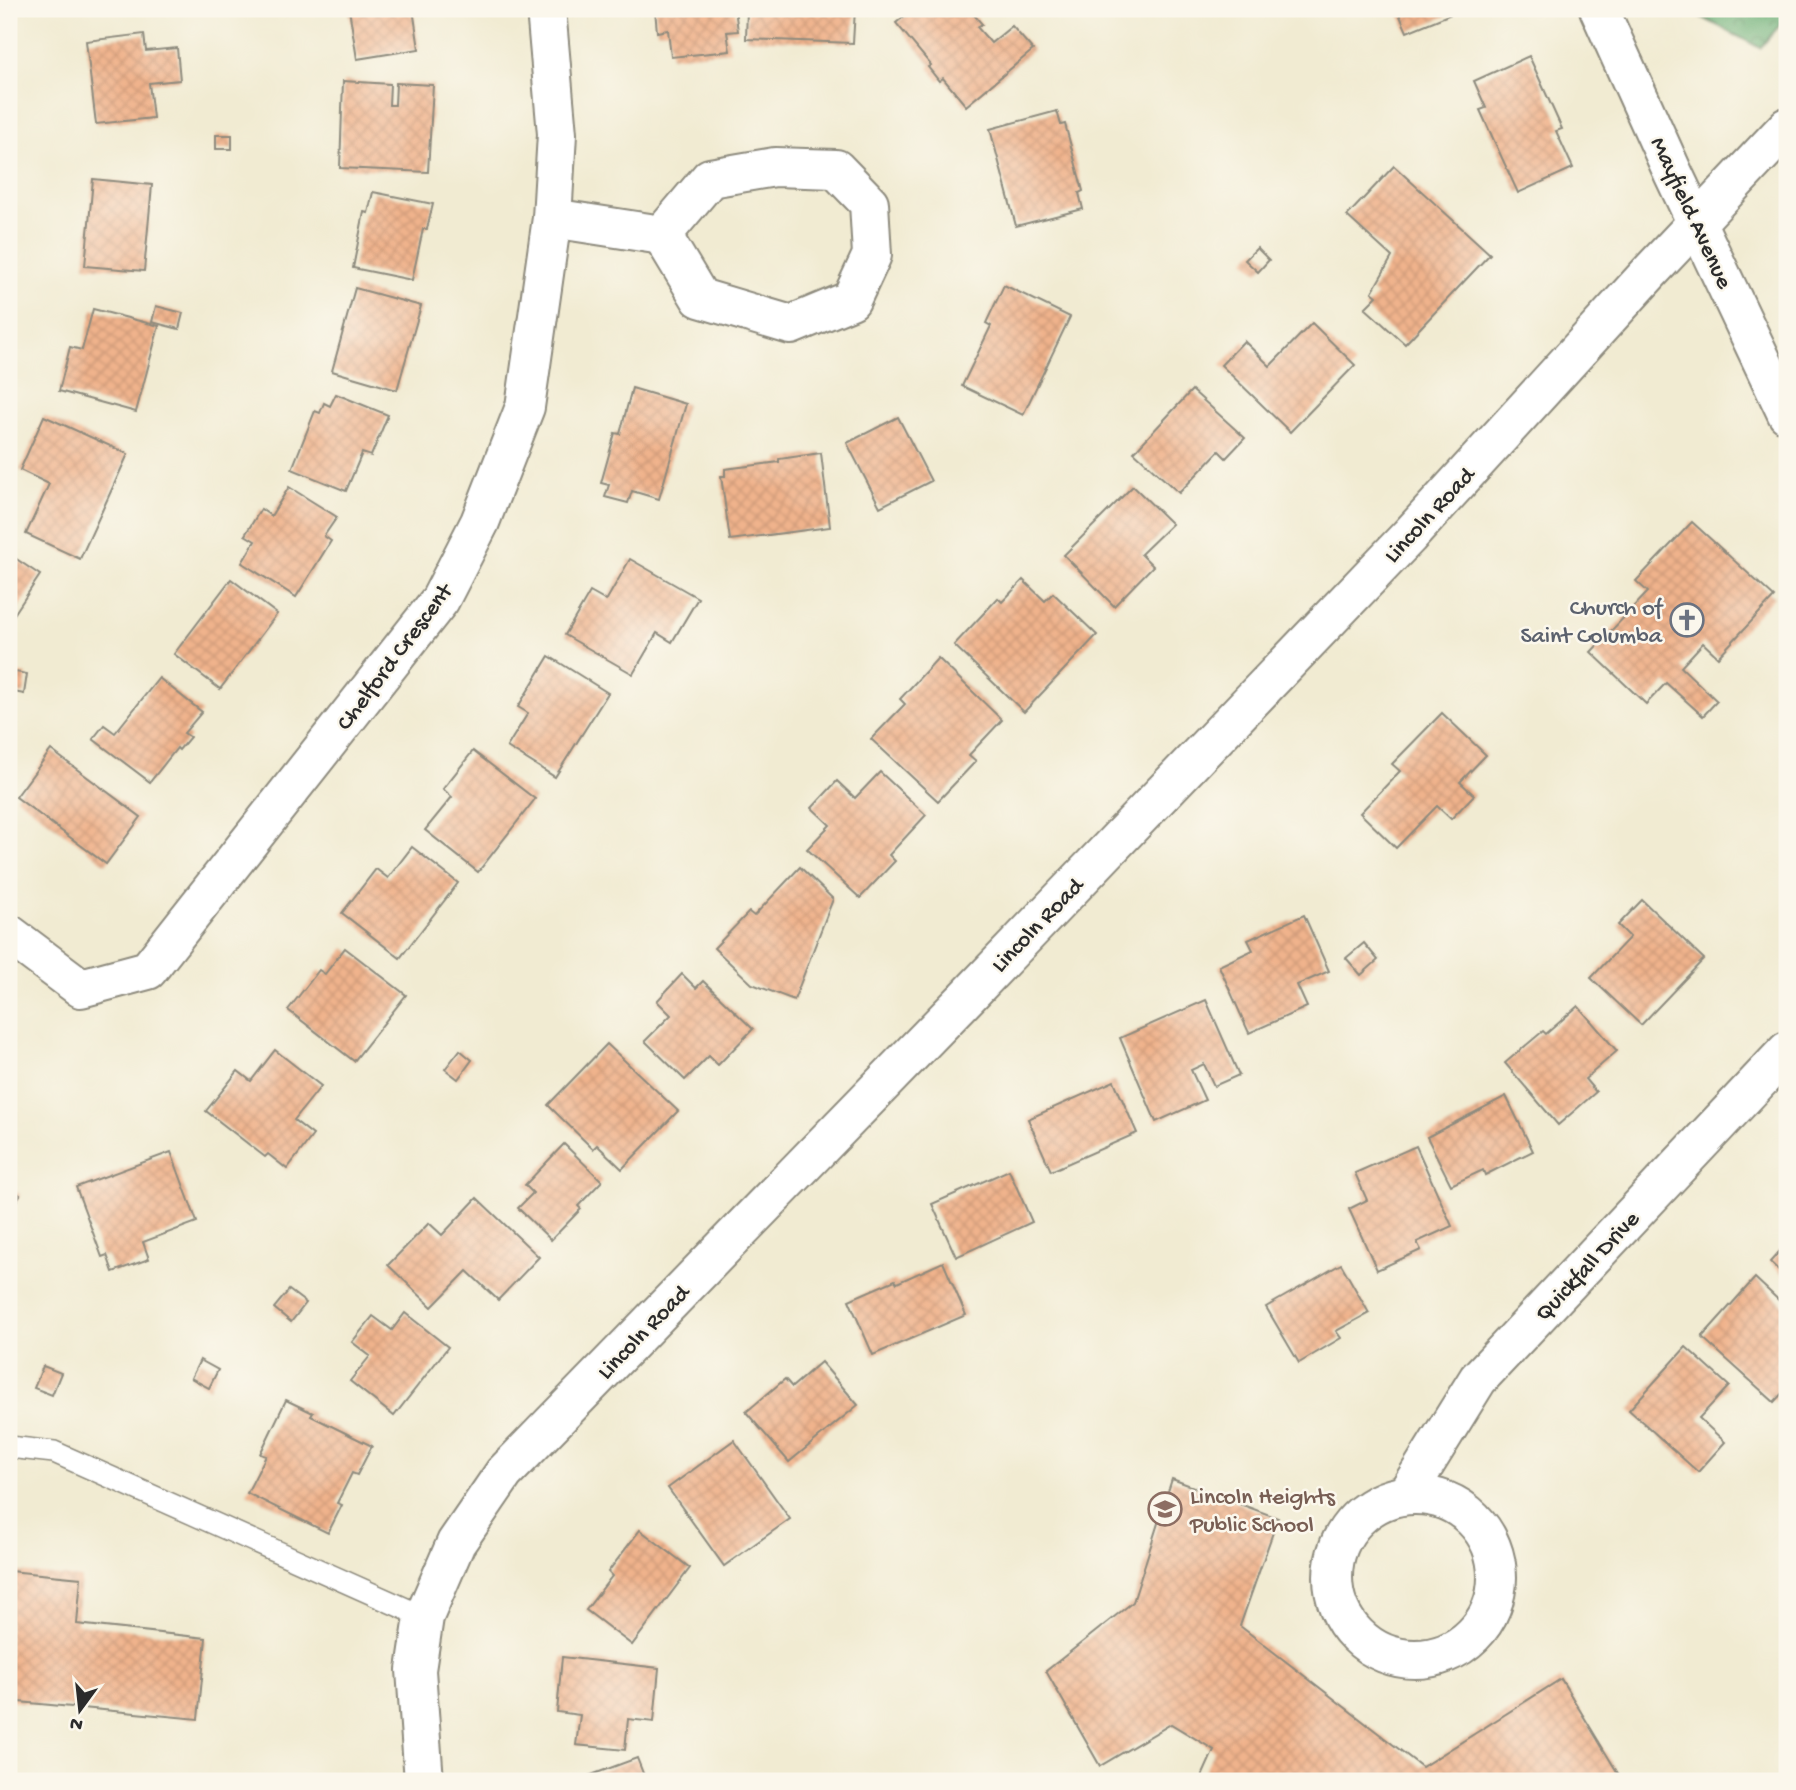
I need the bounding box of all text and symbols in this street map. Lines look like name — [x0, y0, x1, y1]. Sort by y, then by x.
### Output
street label: Mayfield Avenue — [1642, 133, 1738, 294]
street label: Lincoln Road — [1379, 461, 1484, 570]
street label: Chelford Crescent — [331, 577, 462, 737]
place label: Church of Saint Columba — [1520, 595, 1664, 652]
church icon: Church of Saint Columba — [1668, 601, 1706, 639]
street label: Lincoln Road — [986, 872, 1092, 980]
street label: Quickfall Drive — [1530, 1206, 1648, 1329]
street label: Lincoln Road — [592, 1279, 698, 1387]
place label: Lincoln Heights Public School — [1189, 1484, 1336, 1541]
school or university icon: Lincoln Heights Public School — [1146, 1490, 1184, 1528]
north arrow — [46, 1674, 116, 1744]
text: N — [68, 1710, 85, 1736]

